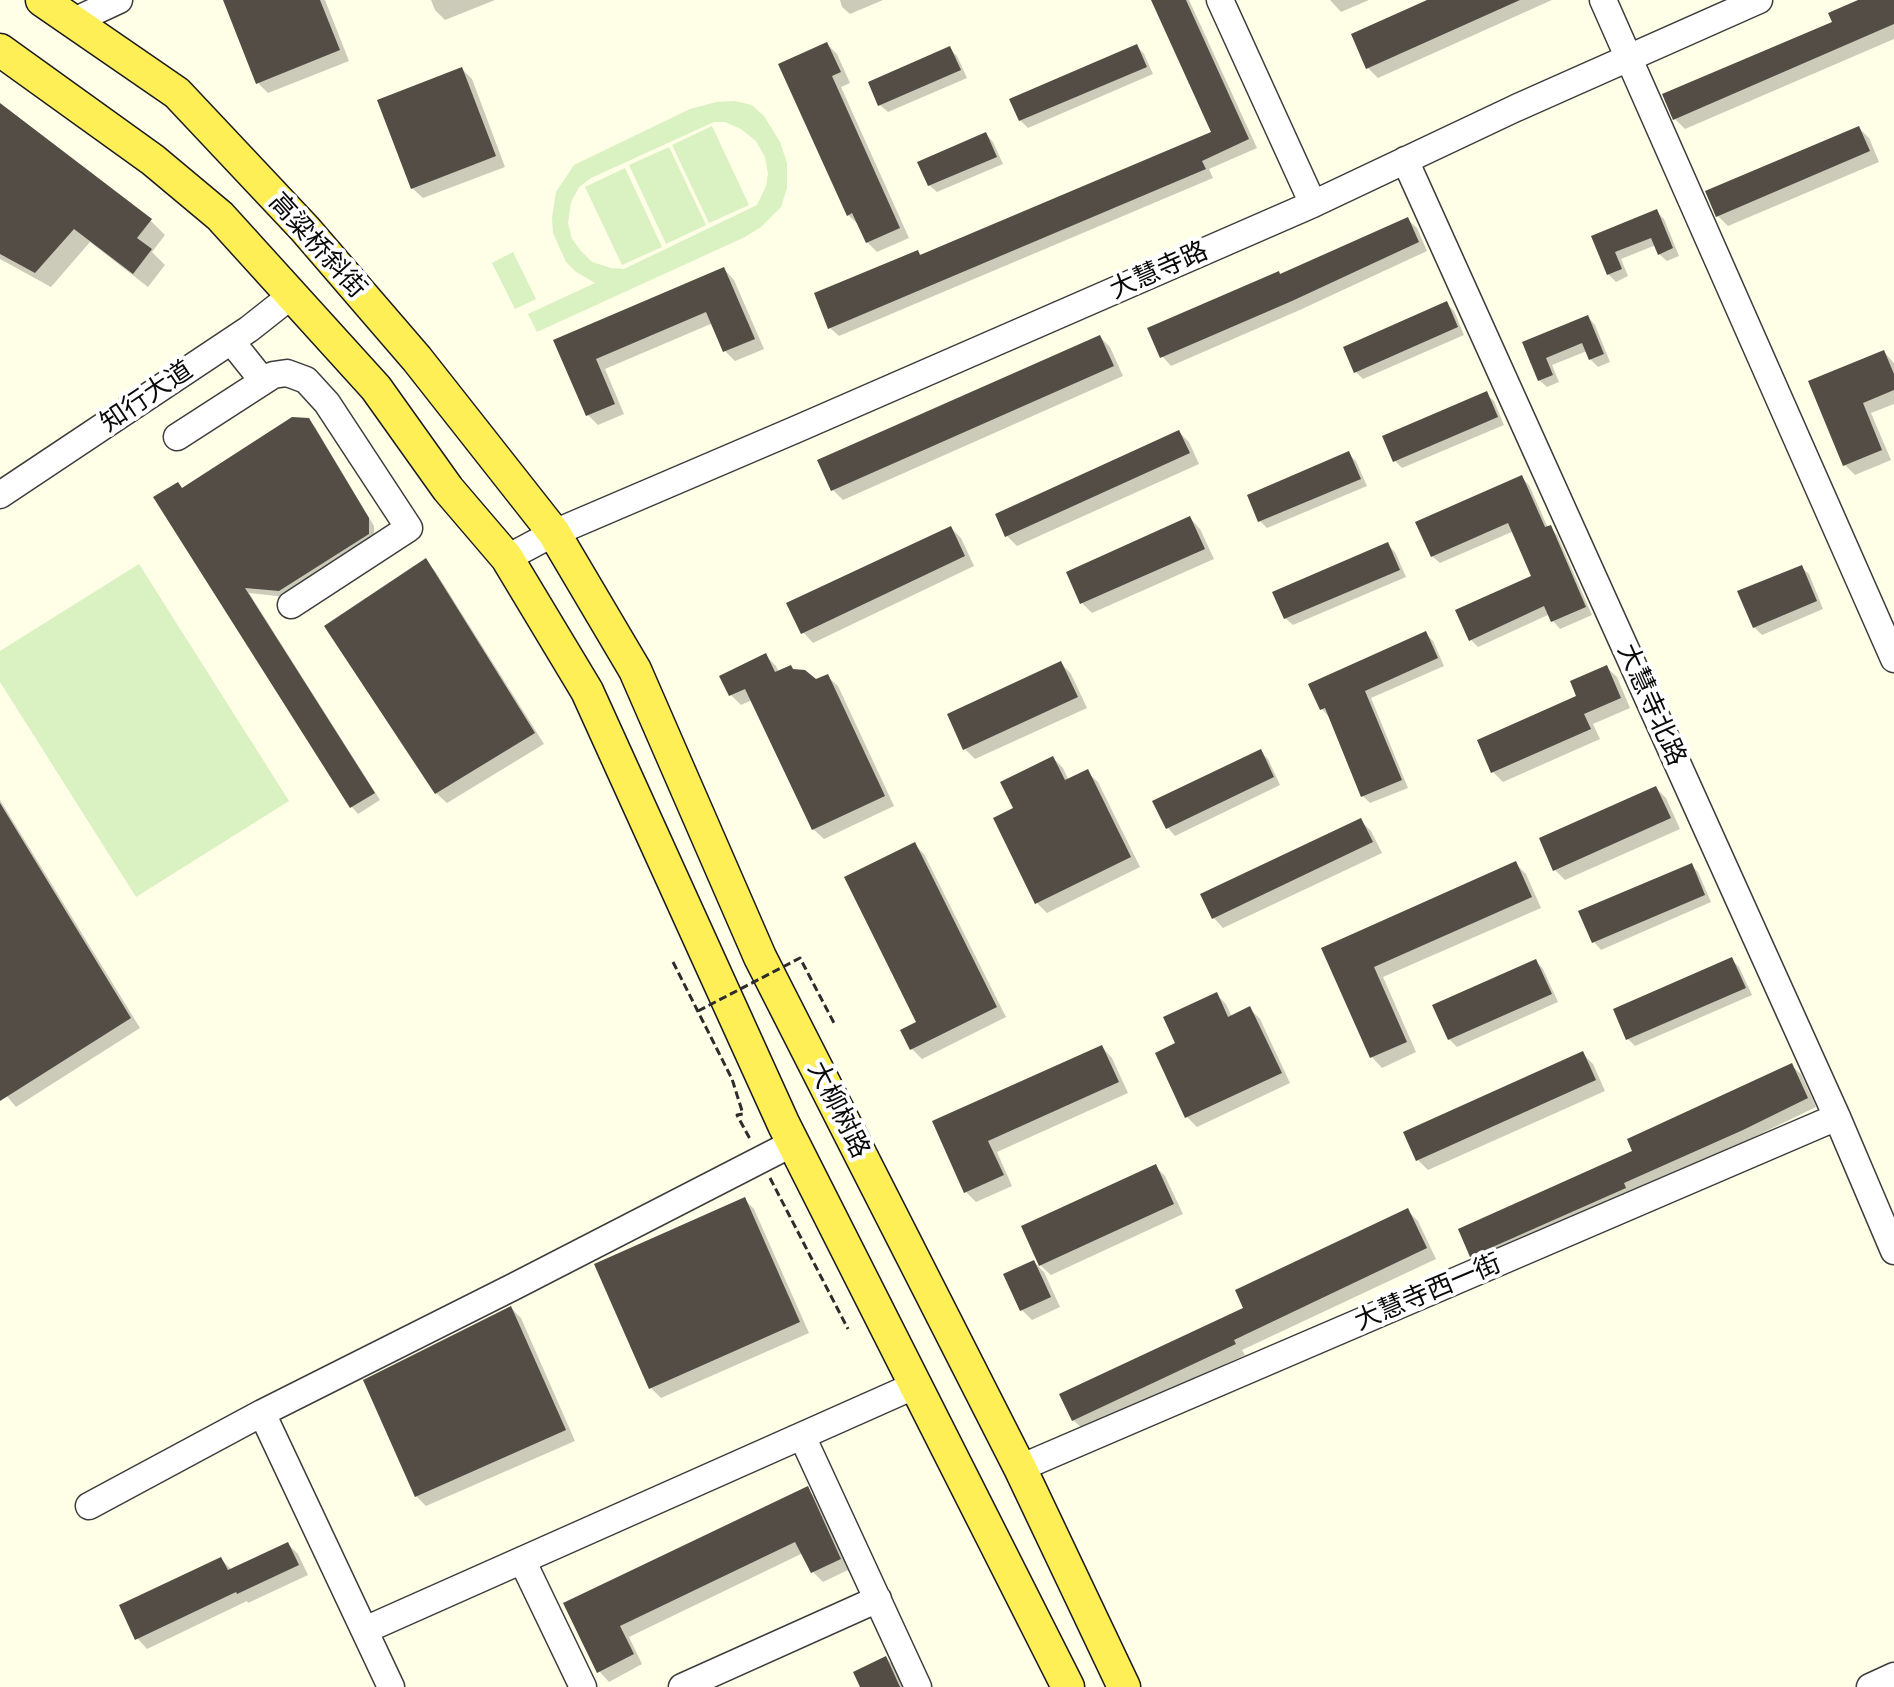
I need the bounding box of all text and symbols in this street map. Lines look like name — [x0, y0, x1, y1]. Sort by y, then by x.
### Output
street label: 高粱桥斜街 — [262, 187, 372, 305]
street label: 大慧寺路 — [1105, 236, 1213, 306]
street label: 知行大道 — [95, 355, 199, 439]
street label: 大慧寺北路 — [1610, 639, 1692, 771]
street label: 大柳树路 — [800, 1057, 876, 1163]
street label: 大慧寺西一街 — [1350, 1248, 1506, 1338]

